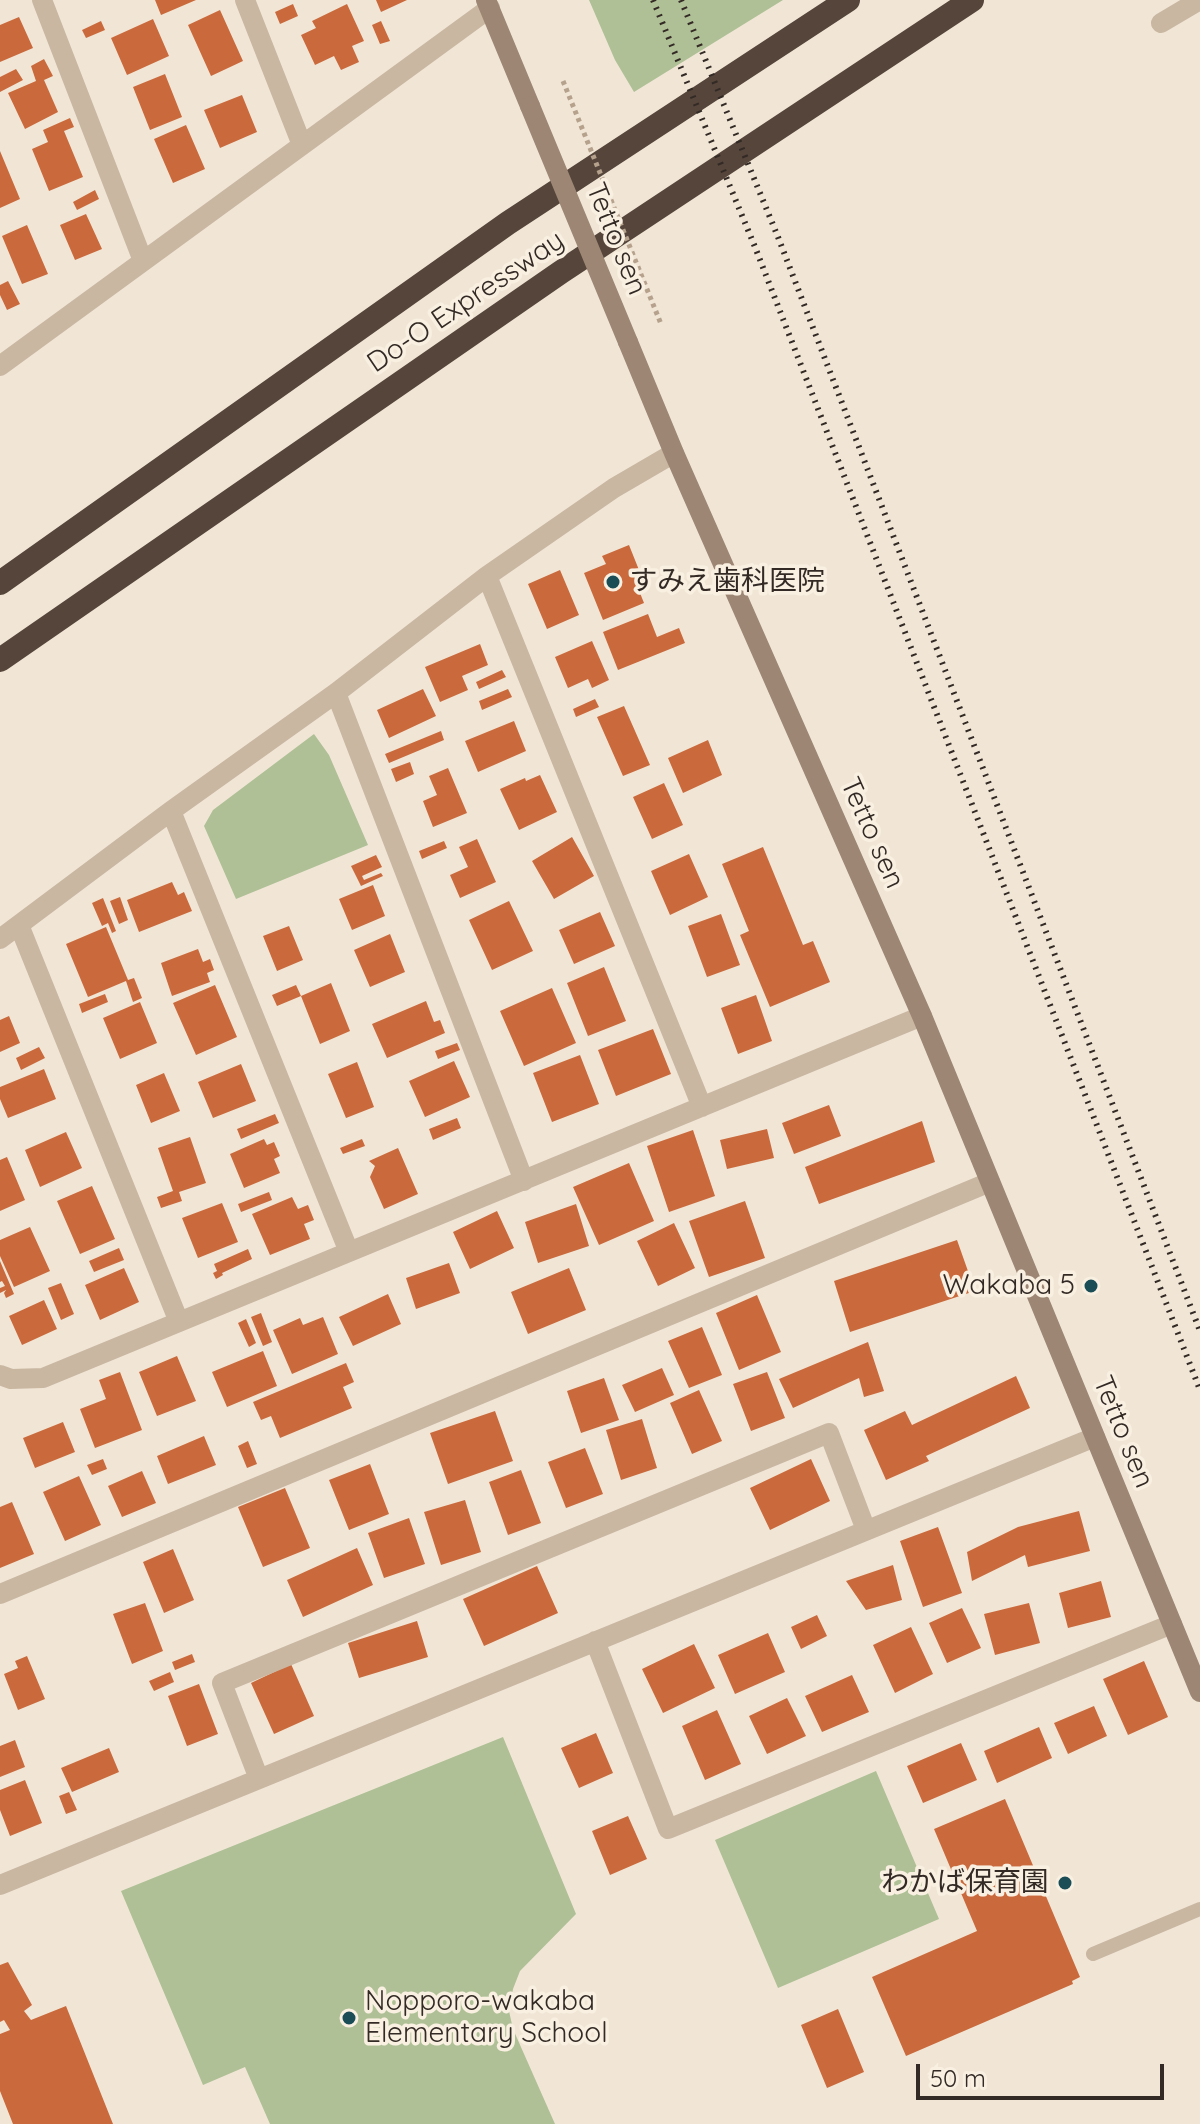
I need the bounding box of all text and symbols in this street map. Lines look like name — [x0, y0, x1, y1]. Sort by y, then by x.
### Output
street label: Tetto sen — [578, 178, 654, 300]
street label: Do-O Expressway — [361, 224, 571, 380]
place label: すみえ歯科医院 — [629, 565, 825, 599]
marker: すみえ歯科医院 — [604, 573, 622, 591]
street label: Tetto sen — [833, 772, 911, 894]
place label: Wakaba 5 — [943, 1269, 1075, 1303]
marker: Wakaba 5 — [1082, 1277, 1100, 1295]
street label: Tetto sen — [1085, 1371, 1161, 1493]
place label: わかば保育園 — [881, 1866, 1049, 1900]
marker: わかば保育園 — [1056, 1874, 1074, 1892]
place label: Nopporo-wakaba Elementary School — [365, 1985, 608, 2051]
marker: Nopporo-wakaba Elementary School — [340, 2009, 358, 2027]
scale bar — [920, 2048, 1168, 2098]
text: 50 m — [930, 2063, 986, 2093]

